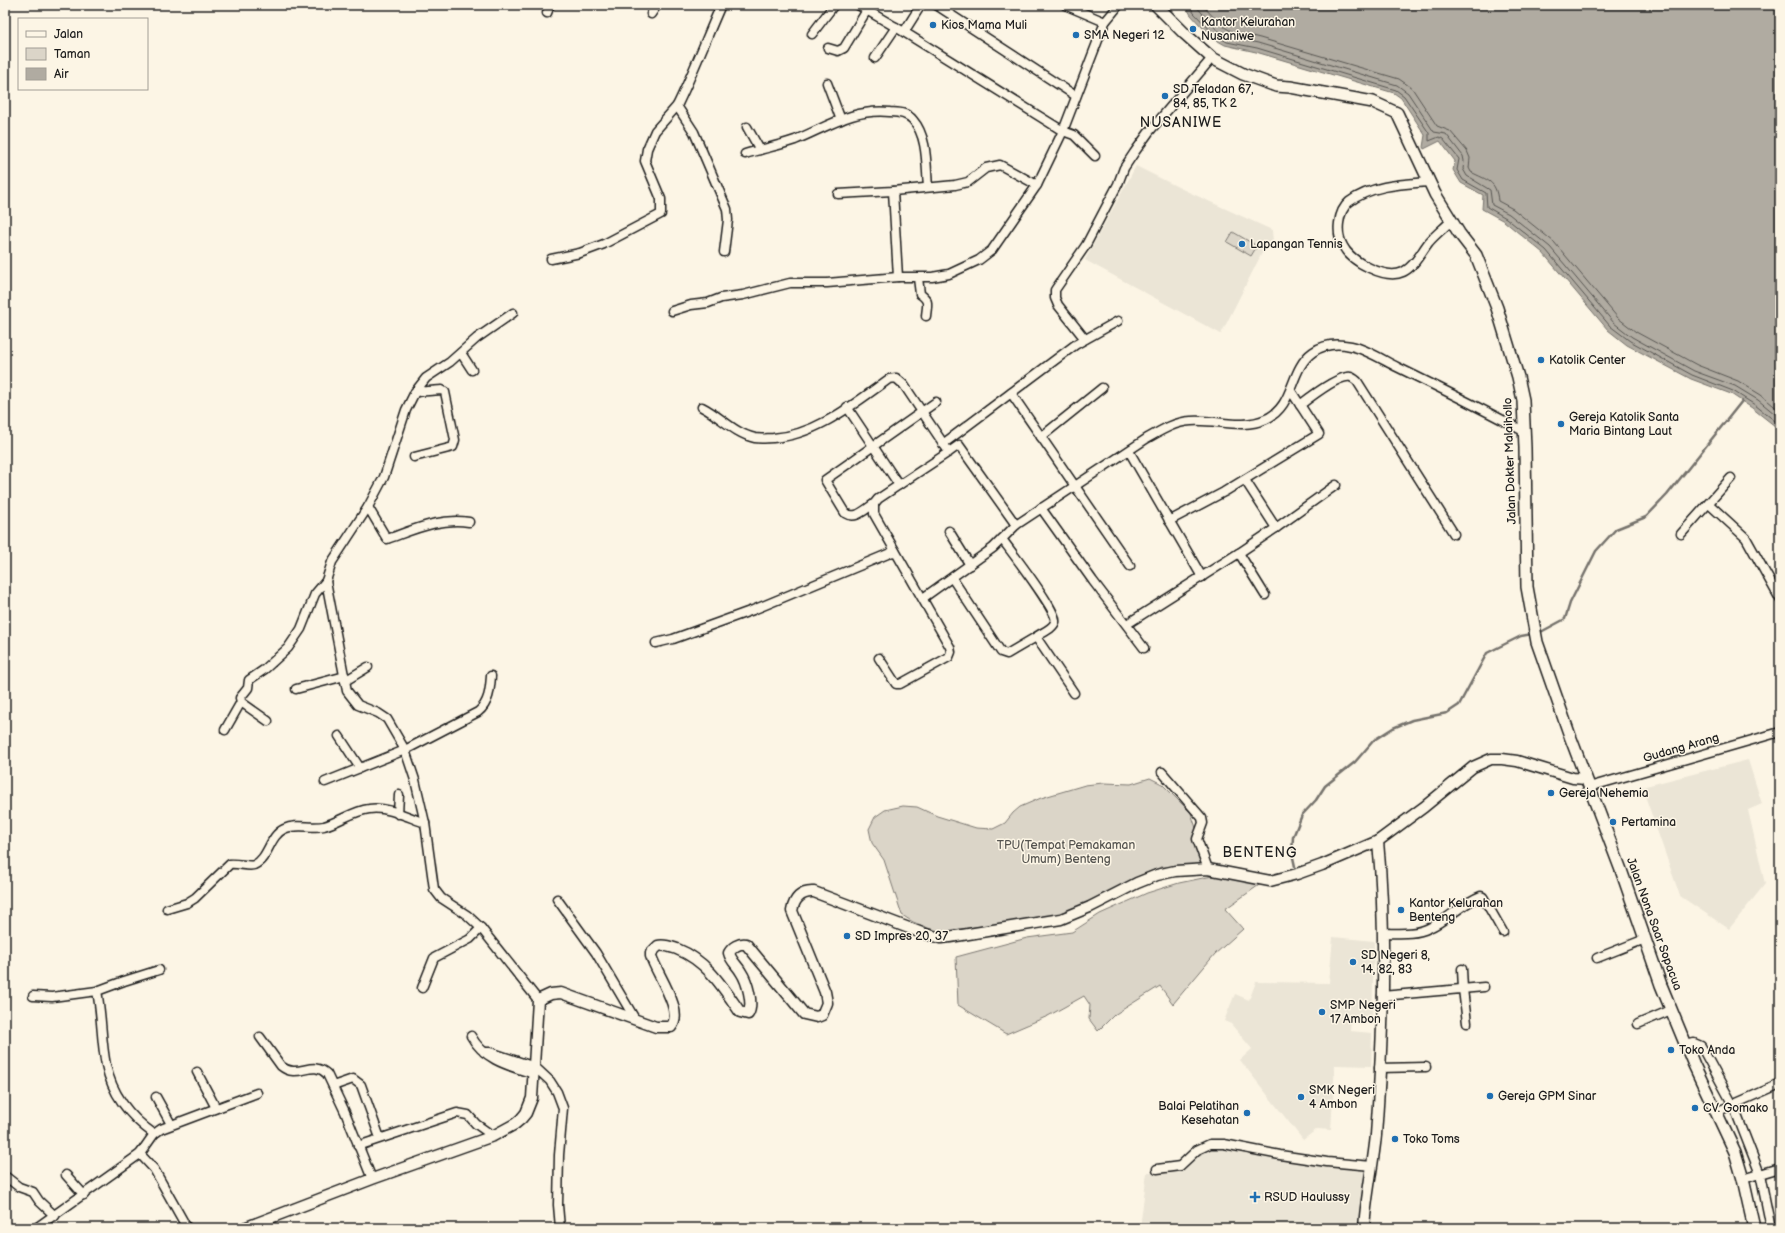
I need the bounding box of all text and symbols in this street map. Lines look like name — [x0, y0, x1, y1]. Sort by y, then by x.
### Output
place label: Kantor Kelurahan Nusaniwe — [1201, 15, 1295, 44]
legend — [18, 18, 148, 90]
place label: Kios Mama Muli — [941, 18, 1027, 33]
marker: Kios Mama Muli — [928, 20, 938, 30]
marker: Kantor Kelurahan Nusaniwe — [1188, 24, 1198, 34]
text: Jalan — [54, 27, 83, 42]
place label: SMA Negeri 12 — [1084, 28, 1165, 43]
marker: SMA Negeri 12 — [1071, 30, 1081, 40]
text: Taman — [54, 47, 90, 62]
text: Air — [54, 67, 69, 82]
place label: SD Teladan 67, 84, 85, TK 2 — [1173, 82, 1253, 111]
marker: SD Teladan 67, 84, 85, TK 2 — [1160, 91, 1170, 101]
district label: NUSANIWE — [1140, 114, 1222, 131]
place label: Lapangan Tennis — [1250, 237, 1343, 252]
marker: Lapangan Tennis — [1237, 239, 1247, 249]
place label: Katolik Center — [1549, 353, 1626, 368]
marker: Katolik Center — [1536, 355, 1546, 365]
street label: Jalan Dokter Malaihollo — [1500, 397, 1520, 525]
place label: Gereja Katolik Santa Maria Bintang Laut — [1569, 410, 1679, 439]
marker: Gereja Katolik Santa Maria Bintang Laut — [1556, 419, 1566, 429]
street label: Gudang Arang — [1641, 730, 1721, 766]
place label: Gereja Nehemia — [1559, 786, 1649, 801]
marker: Gereja Nehemia — [1546, 788, 1556, 798]
place label: Pertamina — [1621, 815, 1676, 830]
marker: Pertamina — [1608, 817, 1618, 827]
park label: TPU(Tempat Pemakaman Umum) Benteng — [997, 838, 1135, 867]
district label: BENTENG — [1222, 844, 1298, 861]
street label: Jalan Nona Saar Sopacua — [1623, 855, 1685, 993]
place label: Kantor Kelurahan Benteng — [1409, 896, 1503, 925]
marker: Kantor Kelurahan Benteng — [1396, 905, 1406, 915]
place label: SD Impres 20, 37 — [855, 929, 948, 944]
marker: SD Impres 20, 37 — [842, 931, 852, 941]
place label: SD Negeri 8, 14, 82, 83 — [1361, 948, 1430, 977]
marker: SD Negeri 8, 14, 82, 83 — [1348, 957, 1358, 967]
place label: SMP Negeri 17 Ambon — [1330, 998, 1396, 1027]
marker: SMP Negeri 17 Ambon — [1317, 1007, 1327, 1017]
place label: Toko Anda — [1679, 1043, 1735, 1058]
marker: Toko Anda — [1666, 1045, 1676, 1055]
place label: SMK Negeri 4 Ambon — [1309, 1083, 1375, 1112]
place label: Gereja GPM Sinar — [1498, 1089, 1597, 1104]
marker: Gereja GPM Sinar — [1485, 1091, 1495, 1101]
marker: SMK Negeri 4 Ambon — [1296, 1092, 1306, 1102]
place label: Balai Pelatihan Kesehatan — [1158, 1099, 1239, 1128]
place label: CV. Gomako — [1703, 1101, 1768, 1116]
marker: CV. Gomako — [1690, 1103, 1700, 1113]
marker: Balai Pelatihan Kesehatan — [1242, 1108, 1252, 1118]
place label: Toko Toms — [1403, 1132, 1460, 1147]
marker: Toko Toms — [1390, 1134, 1400, 1144]
place label: RSUD Haulussy — [1264, 1190, 1350, 1205]
marker: RSUD Haulussy — [1249, 1191, 1261, 1203]

